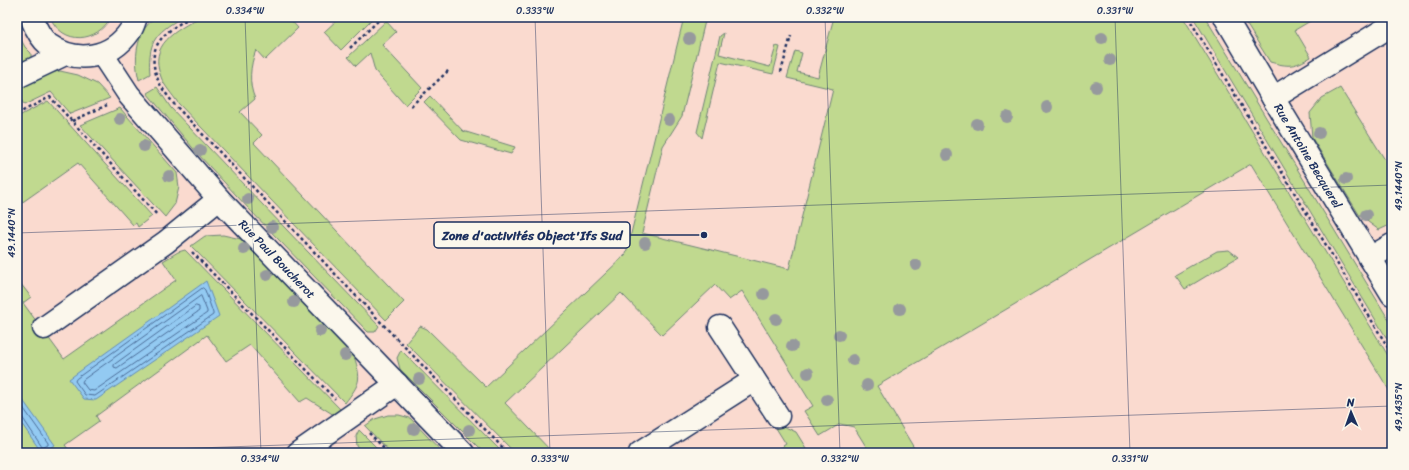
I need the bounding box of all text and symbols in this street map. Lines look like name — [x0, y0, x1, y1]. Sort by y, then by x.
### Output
text: 0.334°W — [226, 2, 265, 20]
text: 0.333°W — [516, 2, 554, 20]
text: 0.332°W — [806, 2, 844, 20]
text: 0.331°W — [1097, 2, 1134, 20]
street label: Rue Antoine Becquerel — [1268, 99, 1349, 213]
text: 49.1440°N — [1390, 161, 1408, 211]
text: 49.1440°N — [3, 208, 21, 258]
street label: Rue Paul Boucherot — [233, 214, 321, 304]
callout: Zone d'activités Object'Ifs Sud — [434, 222, 630, 248]
text: Zone d'activités Object'Ifs Sud — [441, 224, 623, 247]
text: 49.1435°N — [1390, 383, 1408, 431]
north arrow — [1331, 392, 1371, 432]
text: N — [1346, 393, 1355, 412]
text: 0.334°W — [241, 450, 280, 468]
text: 0.333°W — [531, 450, 569, 468]
text: 0.332°W — [821, 450, 859, 468]
text: 0.331°W — [1112, 450, 1149, 468]

